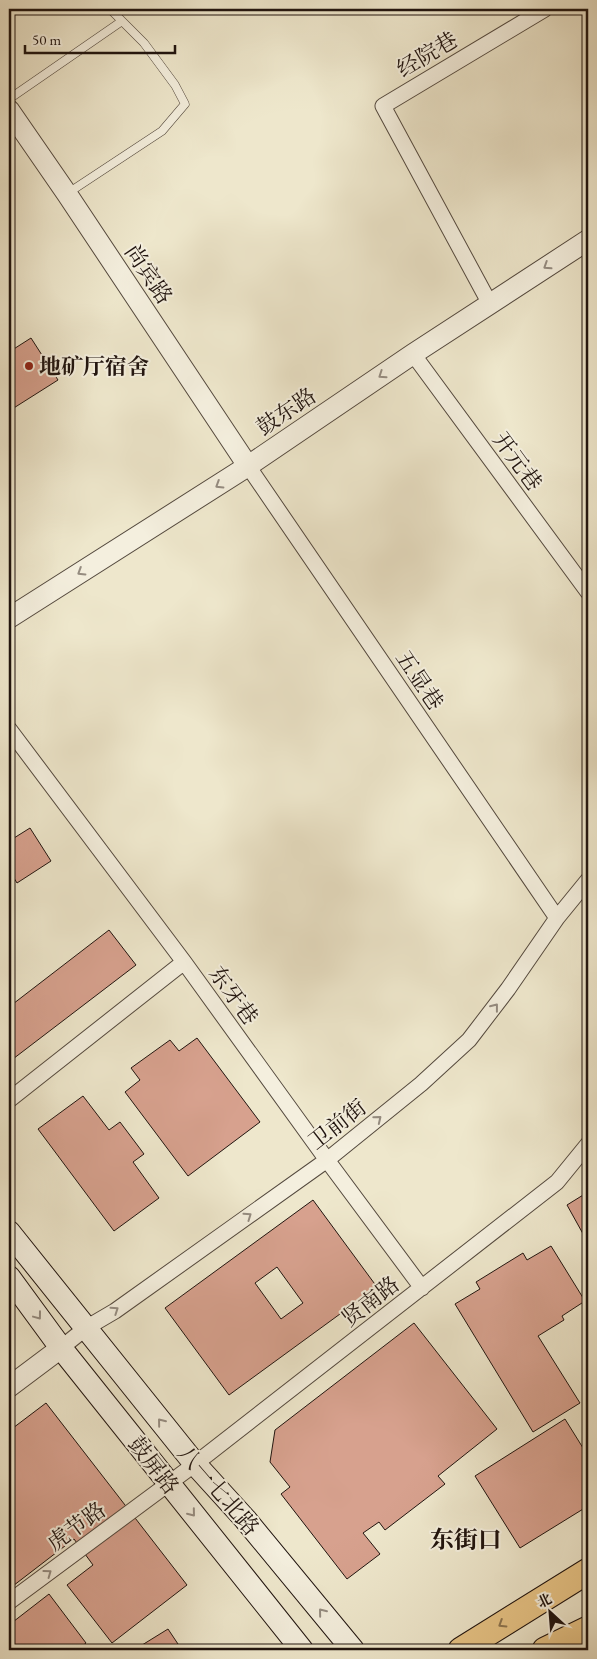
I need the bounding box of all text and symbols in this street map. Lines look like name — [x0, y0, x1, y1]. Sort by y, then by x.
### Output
scale bar — [25, 22, 175, 54]
street label: 经院巷 — [391, 25, 463, 84]
text: 50 m — [32, 30, 61, 49]
street label: 尚宾路 — [118, 239, 179, 310]
one-way arrow — [544, 260, 553, 269]
place label: 地矿厅宿舍 — [39, 352, 149, 381]
marker: 地矿厅宿舍 — [23, 360, 35, 372]
one-way arrow — [379, 369, 388, 378]
street label: 鼓东路 — [251, 381, 322, 442]
street label: 开元巷 — [486, 426, 549, 497]
one-way arrow — [215, 479, 224, 488]
one-way arrow — [78, 566, 87, 575]
street label: 五显巷 — [389, 645, 450, 716]
street label: 东牙巷 — [202, 960, 265, 1031]
one-way arrow — [489, 1003, 498, 1013]
street label: 卫前街 — [302, 1093, 372, 1156]
one-way arrow — [372, 1116, 381, 1124]
one-way arrow — [242, 1213, 252, 1222]
street label: 贤南路 — [335, 1270, 405, 1333]
one-way arrow — [110, 1307, 119, 1316]
one-way arrow — [32, 1310, 41, 1320]
one-way arrow — [157, 1418, 166, 1427]
street label: 鼓屏路 — [122, 1430, 185, 1500]
street label: 八一七北路 — [172, 1439, 266, 1541]
street label: 虎节路 — [41, 1495, 112, 1558]
one-way arrow — [187, 1507, 195, 1516]
district label: 东街口 — [430, 1524, 502, 1555]
one-way arrow — [42, 1570, 52, 1579]
north arrow — [524, 1586, 574, 1636]
text: 北 — [534, 1589, 555, 1611]
one-way arrow — [319, 1609, 328, 1618]
one-way arrow — [499, 1618, 508, 1628]

